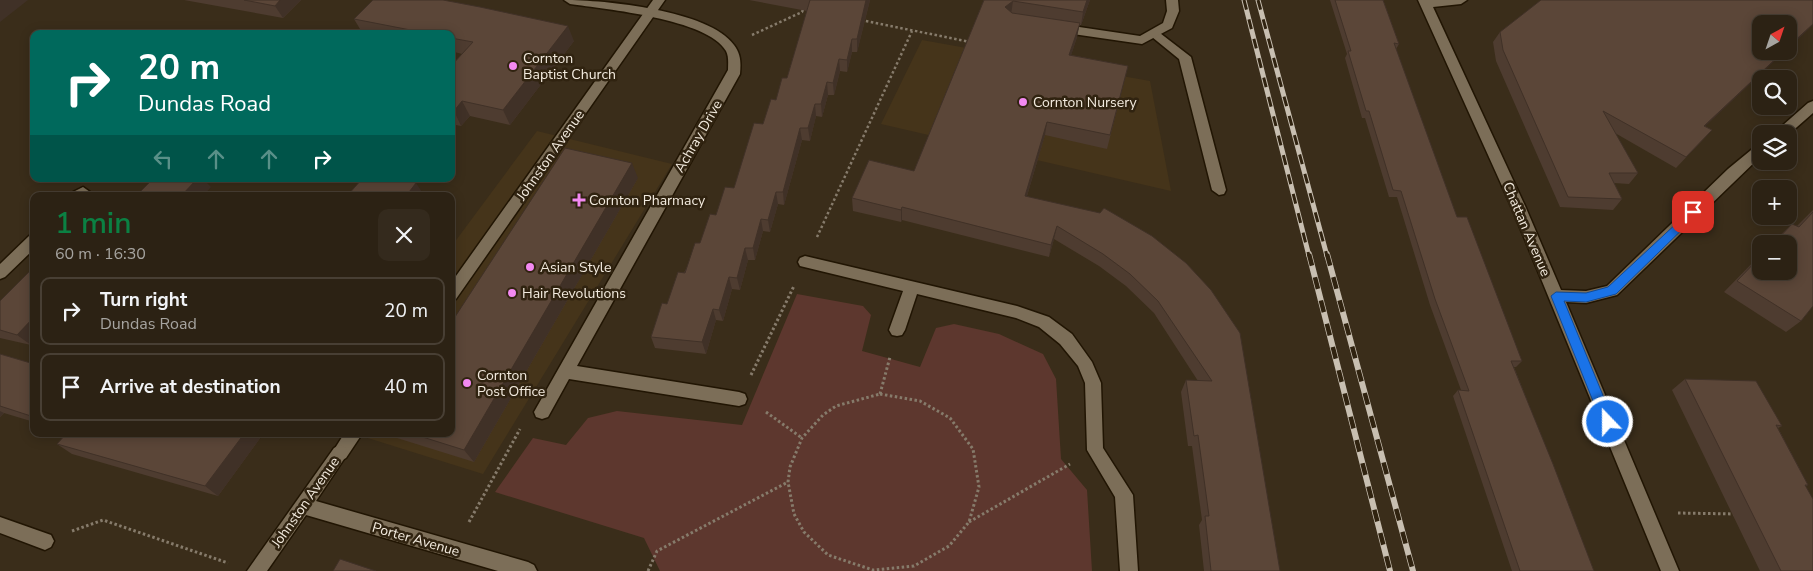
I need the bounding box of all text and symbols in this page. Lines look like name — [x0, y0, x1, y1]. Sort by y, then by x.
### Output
north arrow — [1752, 15, 1798, 60]
map controls — [1752, 15, 1797, 280]
text: 20 m — [138, 44, 220, 91]
place label: Cornton Baptist Church — [523, 49, 616, 84]
icon: right — [55, 50, 120, 115]
marker: Cornton Baptist Church — [507, 60, 519, 72]
button: search — [1752, 70, 1797, 115]
text: Dundas Road — [138, 89, 271, 119]
place label: Cornton Nursery — [1033, 93, 1138, 112]
street label: Achray Drive — [670, 96, 727, 176]
marker: Cornton Nursery — [1017, 96, 1029, 108]
street label: Johnston Avenue — [511, 106, 589, 205]
button: layers — [1752, 125, 1797, 170]
icon: left — [149, 145, 177, 173]
icon: ahead — [202, 145, 230, 173]
icon: ahead — [255, 145, 283, 173]
icon: right — [308, 145, 336, 173]
street label: Chattan Avenue — [1498, 179, 1555, 279]
button: + — [1752, 180, 1797, 225]
place label: Cornton Pharmacy — [589, 191, 706, 210]
pin — [1672, 191, 1714, 233]
marker: Cornton Pharmacy — [573, 194, 585, 206]
icon: arrive — [1679, 198, 1707, 226]
text: 1 min — [55, 203, 131, 244]
button: close — [378, 209, 430, 261]
button: − — [1752, 235, 1797, 280]
text: 60 m · 16:30 — [55, 243, 146, 265]
place label: Asian Style — [540, 258, 611, 277]
marker: Asian Style — [524, 261, 536, 273]
place label: Hair Revolutions — [522, 284, 626, 303]
text: Turn right — [100, 287, 187, 313]
marker: Hair Revolutions — [506, 287, 518, 299]
icon: right — [57, 297, 85, 325]
text: 20 m — [384, 298, 428, 324]
text: Dundas Road — [100, 313, 197, 335]
place label: Cornton Post Office — [477, 366, 545, 401]
icon: arrive — [57, 373, 85, 401]
text: Arrive at destination — [100, 374, 281, 400]
text: 40 m — [384, 374, 428, 400]
marker: Cornton Post Office — [461, 377, 473, 389]
position arrow — [1581, 395, 1633, 447]
street label: Johnston Avenue — [266, 453, 344, 552]
street label: Porter Avenue — [370, 518, 462, 561]

